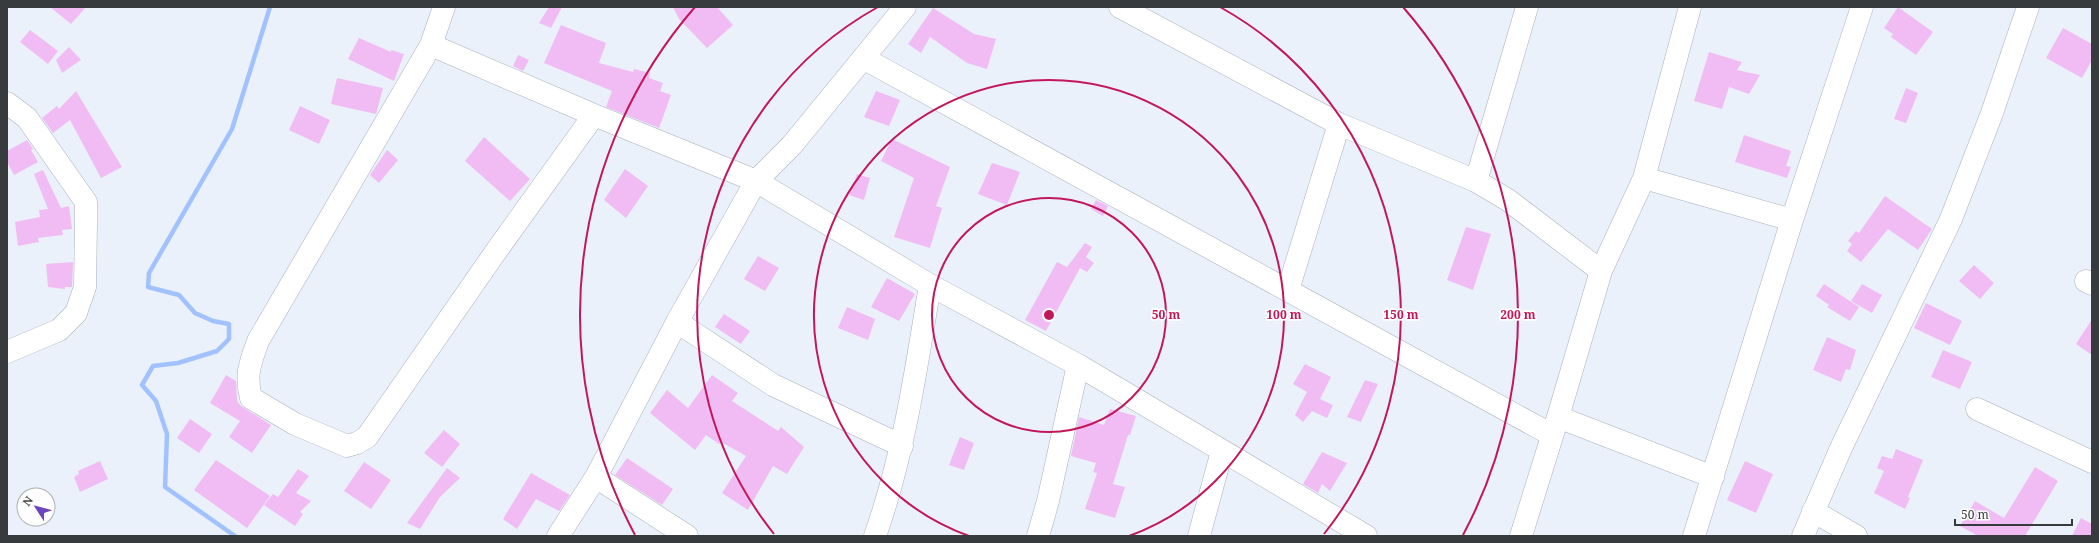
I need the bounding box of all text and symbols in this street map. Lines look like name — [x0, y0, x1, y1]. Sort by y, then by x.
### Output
text: 50 m — [1152, 306, 1180, 323]
text: 100 m — [1266, 306, 1302, 323]
text: 150 m — [1383, 306, 1419, 323]
text: 200 m — [1500, 306, 1536, 323]
centre of rings — [1042, 308, 1056, 322]
north arrow — [16, 487, 56, 527]
text: N — [19, 493, 36, 509]
scale bar — [1955, 501, 2072, 527]
text: 50 m — [1961, 506, 1989, 523]

